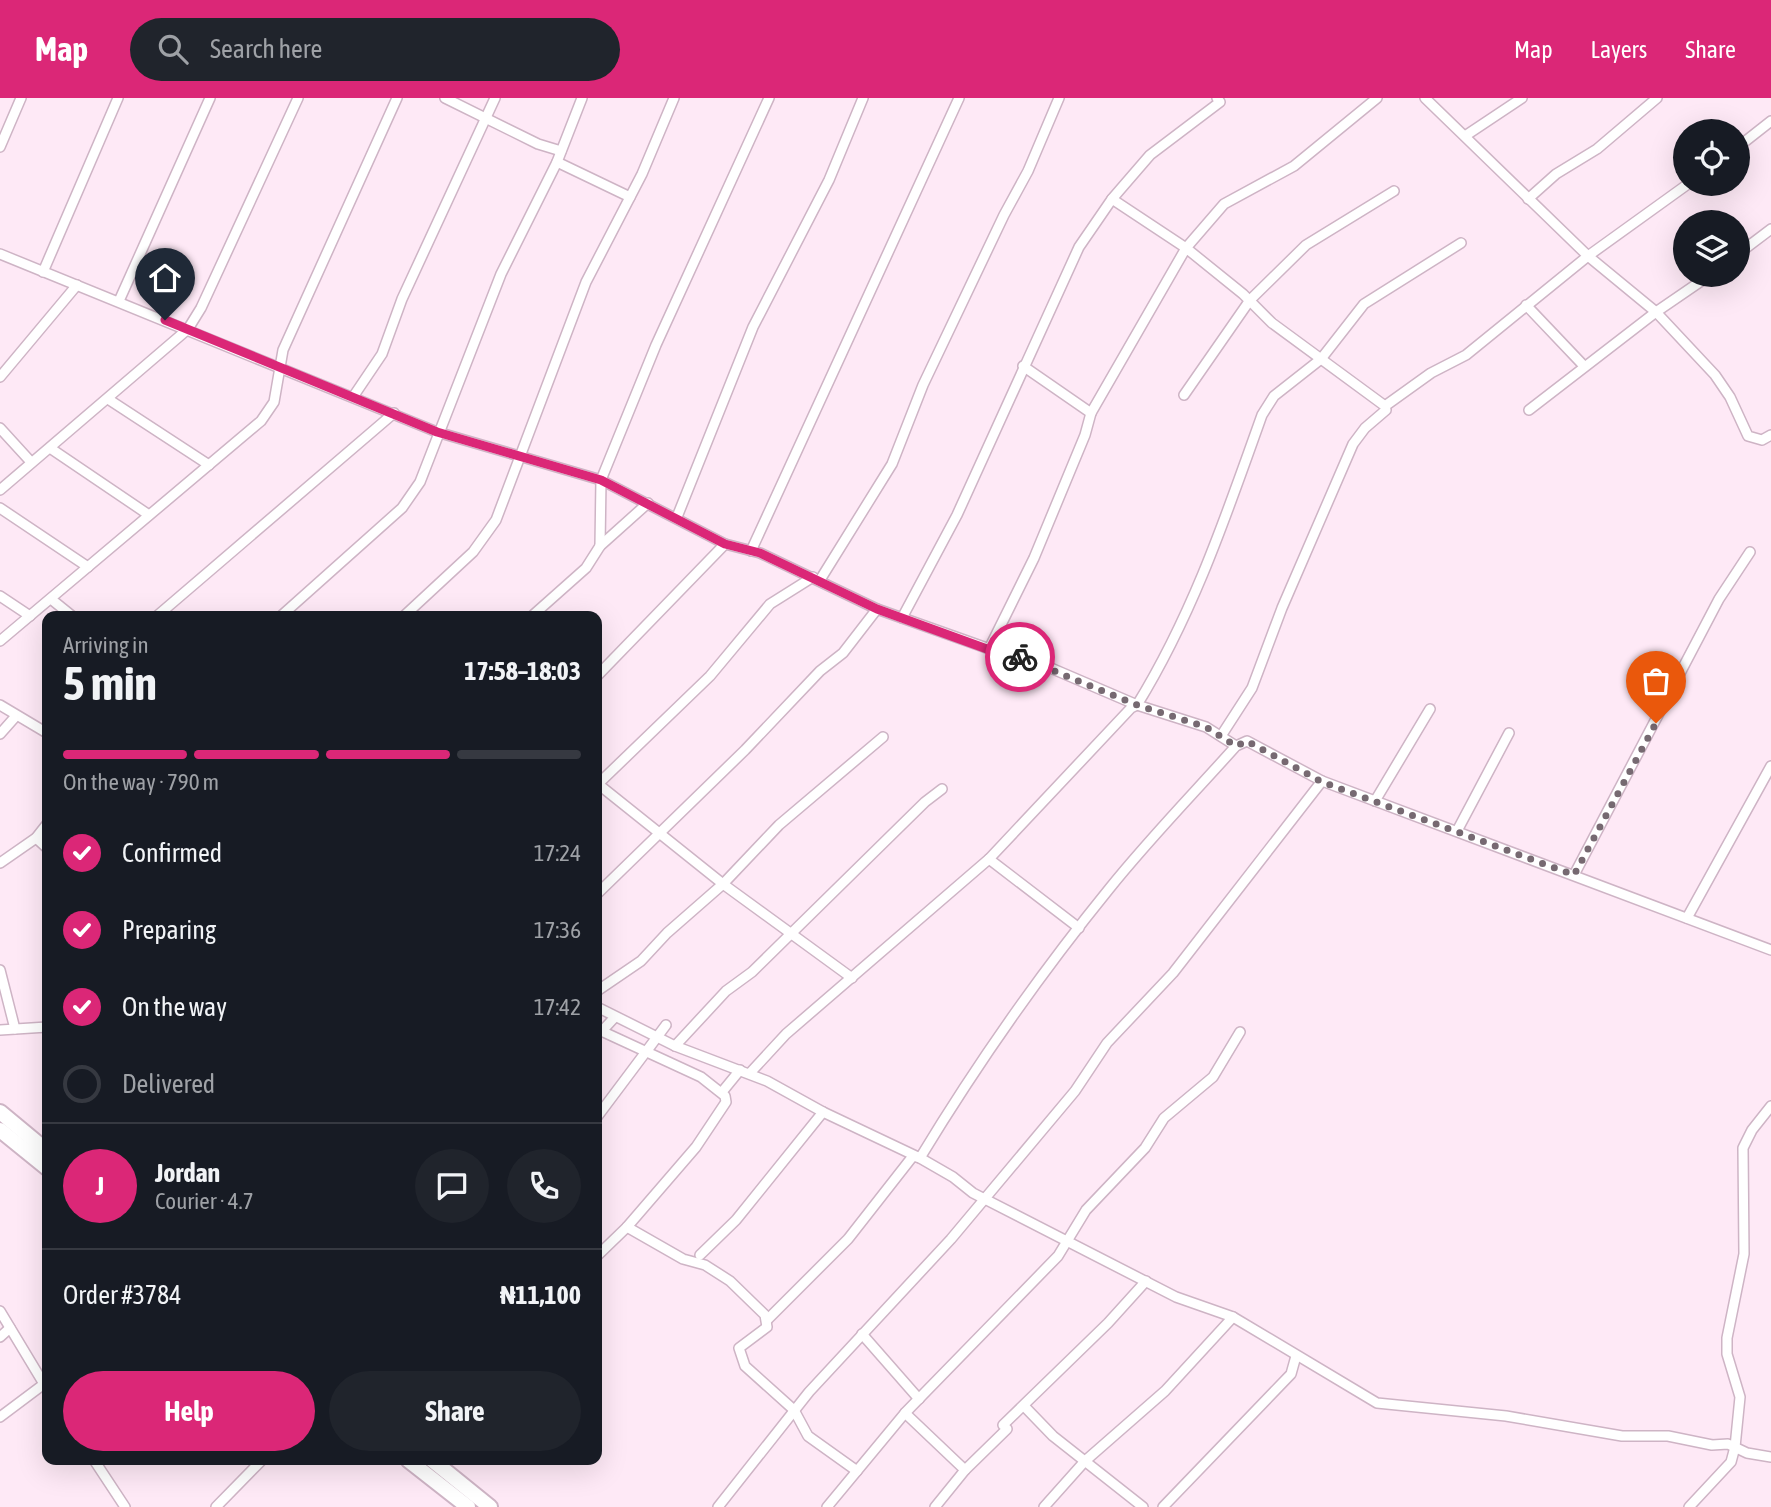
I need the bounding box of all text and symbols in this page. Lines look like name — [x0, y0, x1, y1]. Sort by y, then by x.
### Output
search box — [130, 18, 620, 81]
text: Map — [35, 30, 88, 68]
icon: search — [154, 30, 192, 68]
text: Search here — [210, 34, 322, 64]
text: Map — [1514, 36, 1553, 63]
text: Layers — [1591, 36, 1647, 63]
text: Share — [1685, 36, 1736, 63]
map controls — [1673, 119, 1750, 287]
button: locate — [1673, 119, 1750, 196]
button: layers — [1673, 210, 1750, 287]
pin — [135, 248, 195, 320]
icon: home — [146, 259, 184, 297]
courier — [985, 622, 1055, 692]
text: Arriving in — [63, 632, 149, 658]
icon: bike — [1001, 638, 1039, 676]
pin — [1626, 651, 1686, 723]
text: 17:58–18:03 — [464, 656, 581, 686]
text: 5 min — [63, 657, 157, 710]
icon: bag — [1637, 662, 1675, 700]
text: On the way · 790 m — [63, 769, 219, 795]
icon: check — [63, 834, 101, 872]
text: Confirmed — [122, 838, 222, 868]
text: 17:24 — [534, 840, 581, 866]
icon: check — [63, 911, 101, 949]
text: Preparing — [122, 915, 216, 945]
text: 17:36 — [534, 917, 581, 943]
icon: check — [63, 988, 101, 1026]
text: On the way — [122, 992, 227, 1022]
text: 17:42 — [534, 994, 581, 1020]
text: Delivered — [122, 1069, 215, 1099]
button: chat — [415, 1149, 489, 1223]
button: phone — [507, 1149, 581, 1223]
text: Jordan — [155, 1158, 220, 1188]
text: J — [96, 1171, 104, 1201]
text: Courier · 4.7 — [155, 1188, 254, 1214]
text: Order #3784 — [63, 1280, 182, 1310]
text: ₦11,100 — [500, 1280, 581, 1310]
button: Help — [63, 1371, 315, 1451]
button: Share — [329, 1371, 581, 1451]

